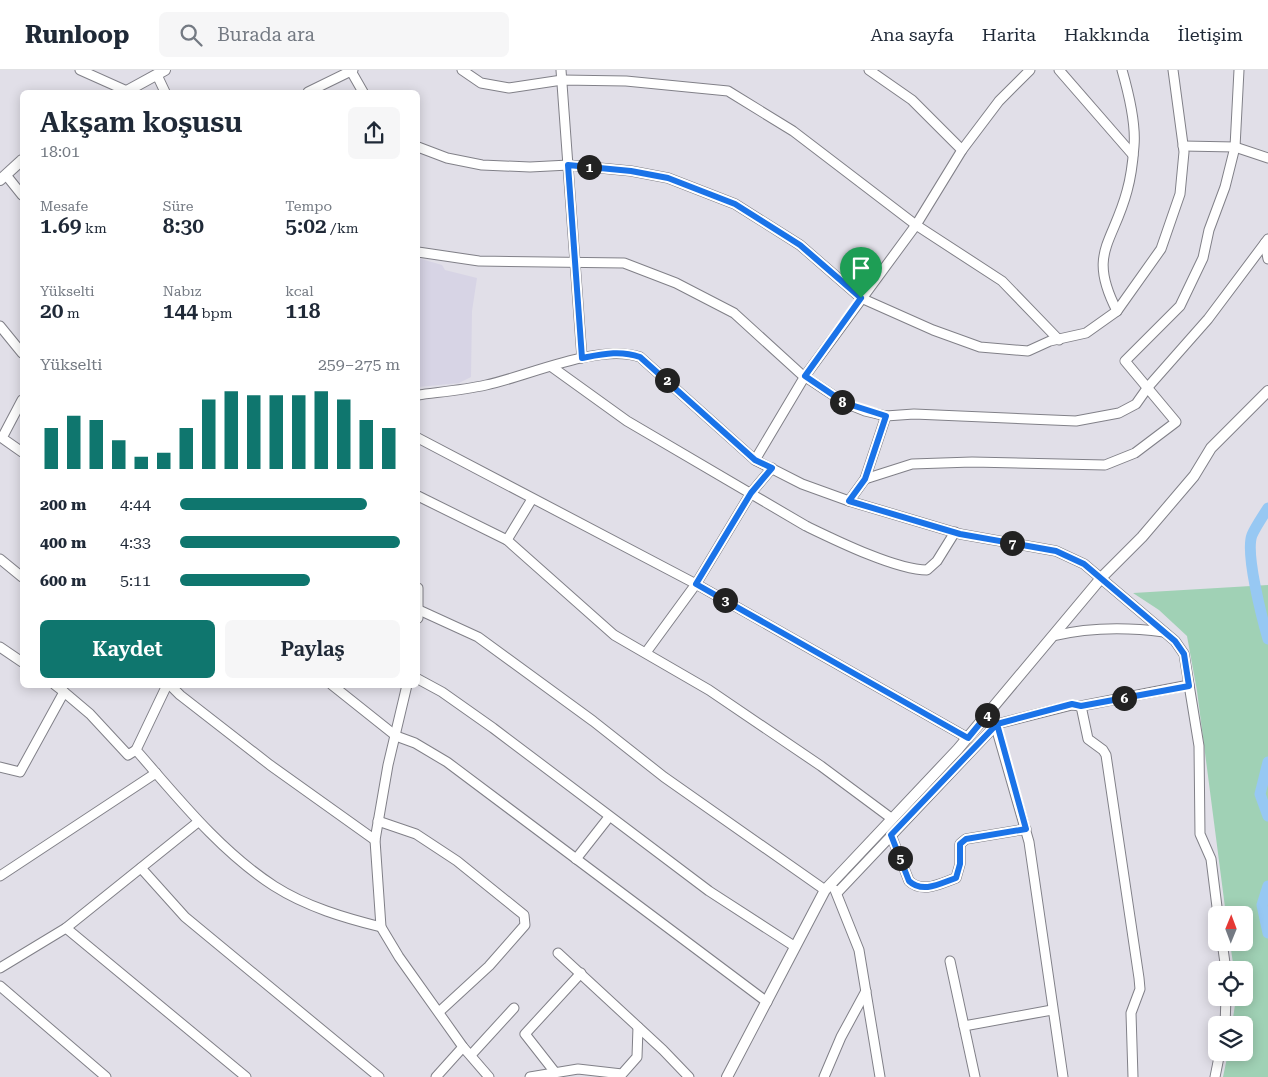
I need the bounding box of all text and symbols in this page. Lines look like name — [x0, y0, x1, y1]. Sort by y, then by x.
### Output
search box — [159, 12, 509, 57]
text: Runloop — [25, 21, 129, 49]
icon: search — [177, 21, 205, 49]
text: Burada ara — [217, 23, 315, 46]
text: Ana sayfa — [870, 24, 954, 45]
text: Harita — [982, 24, 1036, 45]
text: Hakkında — [1064, 24, 1150, 45]
text: İletişim — [1178, 24, 1243, 45]
text: Akşam koşusu — [40, 106, 242, 139]
button: share — [348, 107, 400, 159]
text: 18:01 — [40, 142, 80, 161]
pin: 1 — [576, 154, 602, 180]
text: 1 — [586, 159, 593, 175]
text: Mesafe — [40, 198, 88, 214]
text: Süre — [163, 198, 193, 214]
text: Tempo — [285, 198, 332, 214]
text: 1.69 — [40, 214, 81, 238]
text: 8:30 — [163, 214, 204, 238]
text: 5:02 — [285, 214, 327, 238]
text: km — [81, 220, 107, 236]
text: /km — [327, 220, 359, 236]
pin — [840, 247, 882, 298]
icon: arrive — [847, 254, 875, 282]
text: Yükselti — [40, 283, 94, 299]
text: Nabız — [163, 283, 201, 299]
text: kcal — [285, 283, 314, 299]
text: 20 — [40, 299, 64, 323]
text: 144 — [163, 299, 198, 323]
text: 118 — [285, 299, 321, 323]
text: m — [64, 305, 80, 321]
text: bpm — [198, 305, 232, 321]
text: Yükselti — [40, 355, 102, 374]
text: 259–275 m — [318, 355, 400, 374]
pin: 2 — [654, 368, 680, 392]
text: 2 — [664, 372, 671, 388]
pin: 8 — [830, 390, 854, 414]
text: 8 — [839, 394, 846, 410]
text: 200 m — [40, 495, 86, 514]
text: 4:44 — [120, 495, 151, 514]
pin: 7 — [1000, 530, 1024, 556]
text: 400 m — [40, 533, 86, 552]
text: 4:33 — [120, 533, 151, 552]
text: 7 — [1009, 535, 1016, 551]
text: 600 m — [40, 571, 86, 590]
text: 5:11 — [120, 571, 151, 590]
pin: 3 — [712, 588, 738, 612]
text: 3 — [722, 592, 729, 608]
button: Kaydet — [40, 620, 215, 678]
button: Paylaş — [225, 620, 400, 678]
pin: 6 — [1112, 686, 1136, 710]
text: 6 — [1121, 690, 1128, 706]
pin: 4 — [974, 702, 1000, 728]
text: 4 — [984, 707, 991, 723]
pin: 5 — [888, 846, 912, 870]
text: 5 — [897, 850, 904, 866]
north arrow — [1208, 906, 1252, 951]
map controls — [1208, 906, 1253, 1061]
button: locate — [1208, 961, 1253, 1006]
button: layers — [1208, 1016, 1253, 1061]

